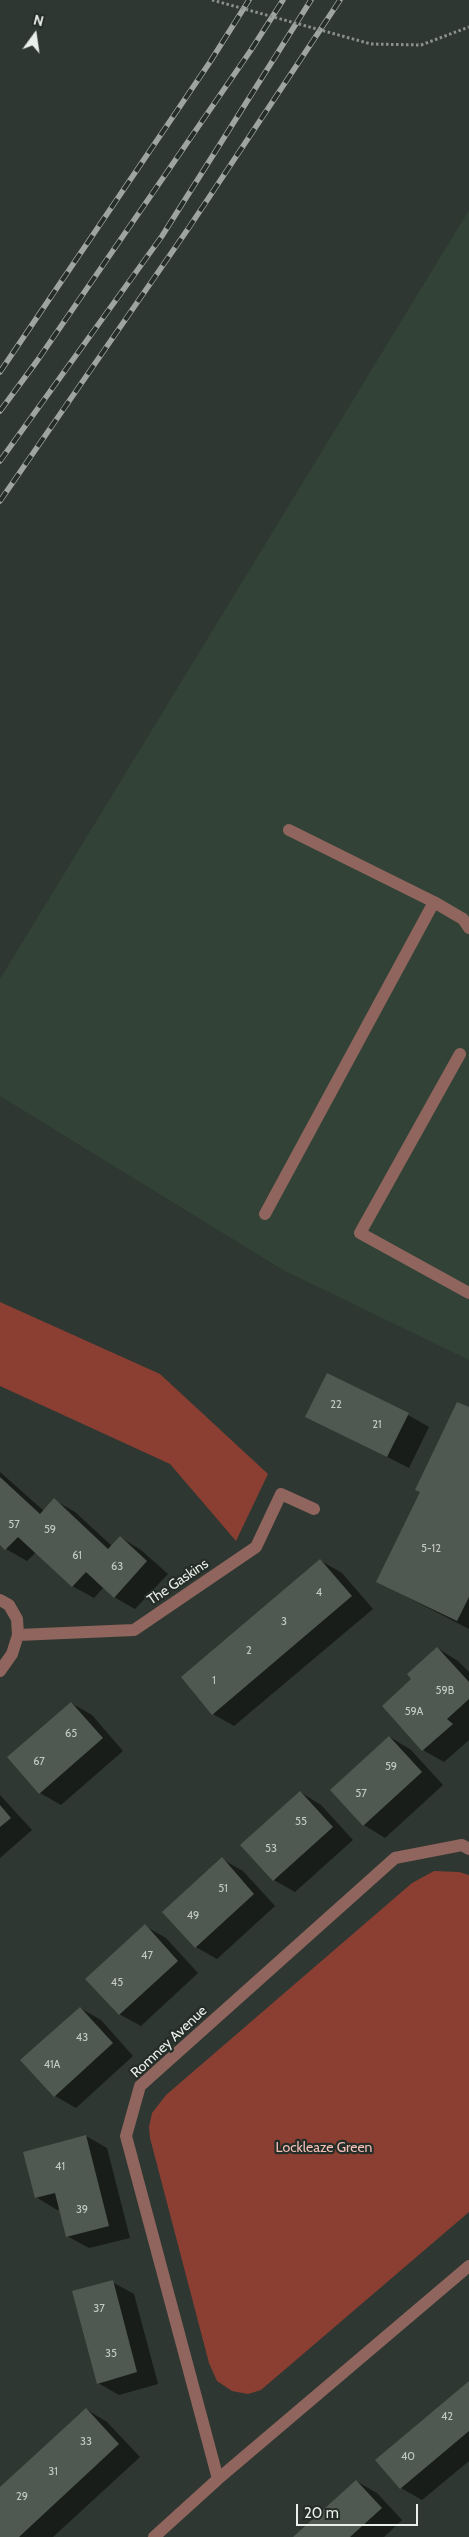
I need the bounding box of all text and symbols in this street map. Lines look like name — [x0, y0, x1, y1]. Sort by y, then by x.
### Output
north arrow — [10, 10, 60, 60]
text: N — [32, 11, 46, 30]
house number: 22 — [330, 1398, 342, 1412]
house number: 21 — [372, 1418, 382, 1432]
house number: 57 — [8, 1518, 20, 1532]
house number: 59 — [44, 1523, 56, 1537]
house number: 5-12 — [421, 1542, 441, 1556]
house number: 61 — [72, 1549, 82, 1563]
street label: The Gaskins — [144, 1555, 212, 1609]
house number: 63 — [111, 1560, 123, 1574]
house number: 4 — [316, 1586, 322, 1600]
house number: 3 — [281, 1615, 287, 1629]
house number: 2 — [246, 1644, 252, 1658]
house number: 1 — [212, 1674, 216, 1688]
house number: 59B — [436, 1684, 454, 1698]
house number: 59A — [405, 1705, 423, 1719]
house number: 65 — [65, 1727, 77, 1741]
house number: 67 — [33, 1755, 45, 1769]
house number: 59 — [385, 1760, 397, 1774]
house number: 57 — [355, 1787, 367, 1801]
house number: 55 — [295, 1815, 307, 1829]
house number: 53 — [265, 1842, 277, 1856]
house number: 51 — [218, 1882, 228, 1896]
house number: 49 — [187, 1909, 199, 1923]
house number: 47 — [141, 1949, 153, 1963]
house number: 45 — [111, 1976, 123, 1990]
street label: Romney Avenue — [128, 2003, 210, 2081]
house number: 43 — [76, 2031, 88, 2045]
house number: 41A — [44, 2058, 60, 2072]
park label: Lockleaze Green — [276, 2140, 372, 2156]
house number: 41 — [55, 2160, 65, 2174]
house number: 39 — [76, 2203, 88, 2217]
house number: 37 — [93, 2302, 105, 2316]
house number: 35 — [105, 2347, 117, 2361]
house number: 42 — [441, 2410, 453, 2424]
house number: 33 — [80, 2435, 92, 2449]
house number: 40 — [401, 2450, 415, 2464]
house number: 31 — [48, 2465, 58, 2479]
house number: 29 — [16, 2490, 28, 2504]
scale bar — [299, 2494, 422, 2526]
text: 20 m — [304, 2504, 339, 2522]

